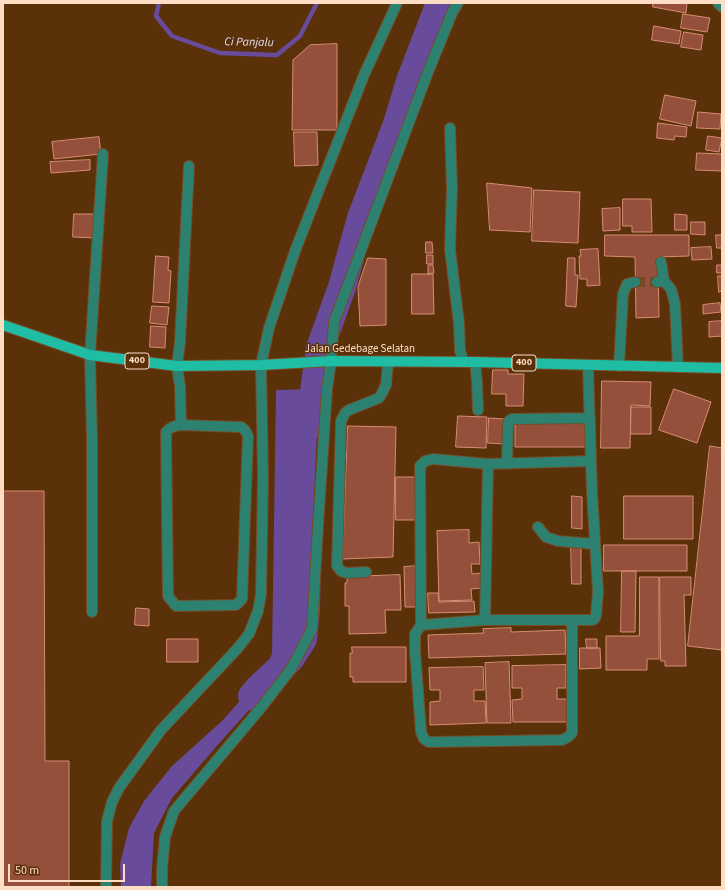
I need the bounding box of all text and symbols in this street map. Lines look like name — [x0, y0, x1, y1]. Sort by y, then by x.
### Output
water label: Ci Panjalu — [224, 35, 274, 51]
street label: Jalan Gedebage Selatan — [305, 343, 415, 357]
road number: 400 — [125, 353, 149, 369]
road number: 400 — [512, 355, 536, 371]
scale bar — [10, 856, 127, 882]
text: 50 m — [15, 862, 39, 879]

